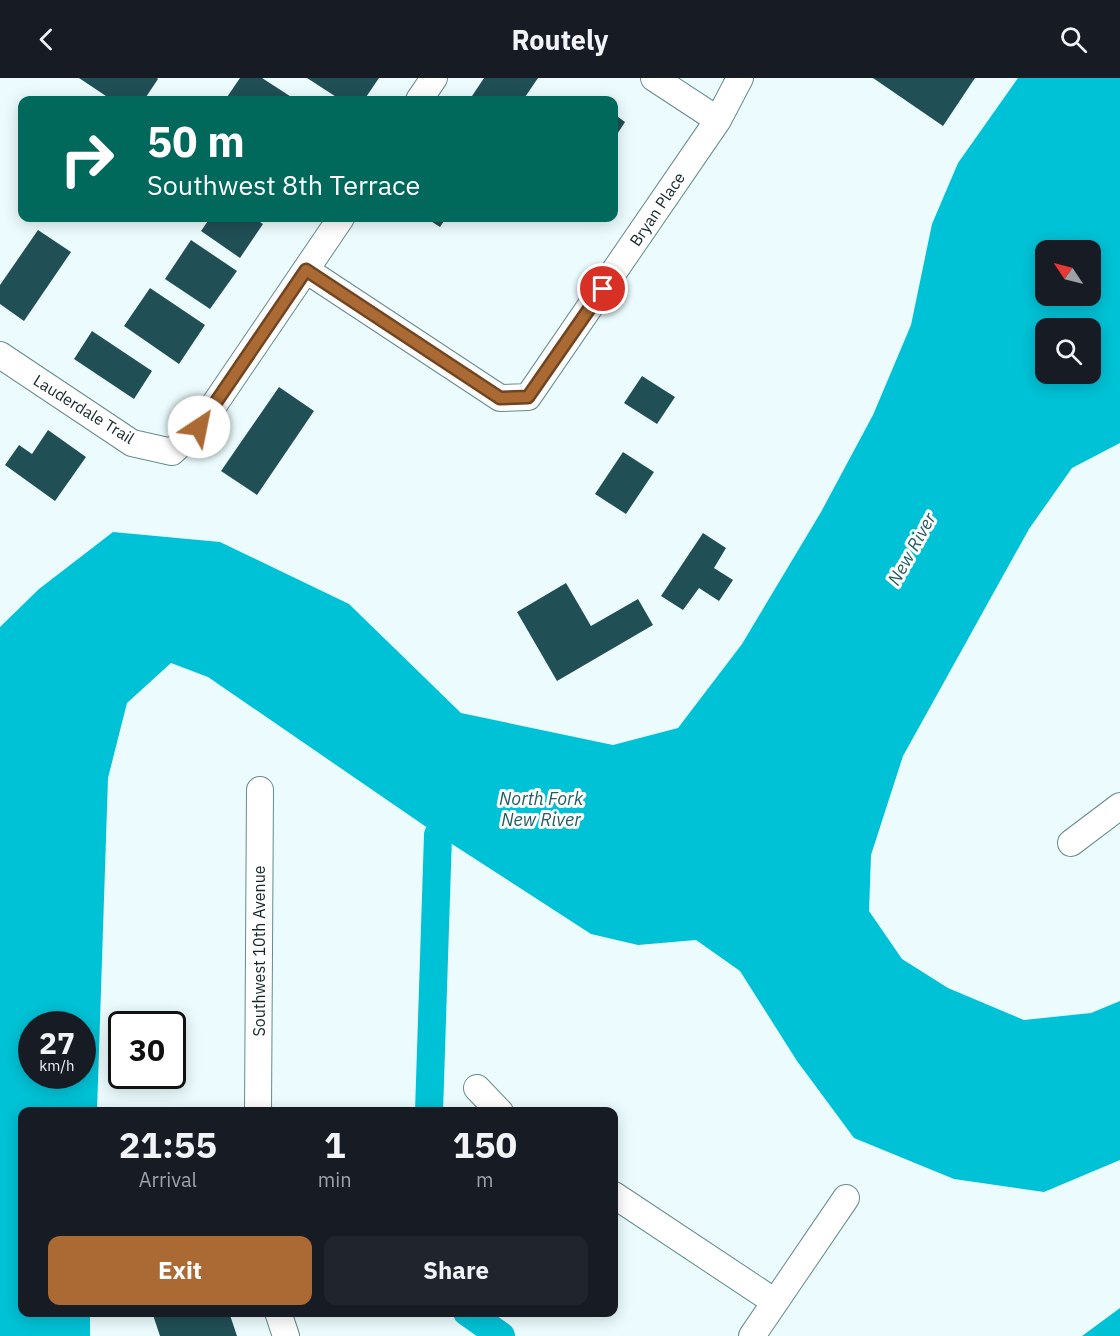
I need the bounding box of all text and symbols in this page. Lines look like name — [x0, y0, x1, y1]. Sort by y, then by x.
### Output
text: Routely — [512, 22, 608, 57]
icon: back — [30, 23, 63, 56]
icon: search — [1057, 23, 1090, 56]
text: 50 m — [147, 114, 245, 169]
icon: right — [48, 120, 126, 198]
text: Southwest 8th Terrace — [147, 167, 420, 202]
street label: Bryan Place — [625, 168, 689, 250]
north arrow — [1035, 240, 1101, 306]
map controls — [1035, 240, 1101, 384]
pin — [577, 263, 628, 314]
icon: arrive — [586, 272, 619, 305]
button: search — [1035, 318, 1101, 384]
street label: Lauderdale Trail — [30, 370, 138, 448]
position arrow — [167, 395, 231, 459]
water label: New River — [882, 508, 941, 589]
water label: North Fork New River — [499, 787, 584, 831]
street label: Southwest 10th Avenue — [249, 865, 269, 1037]
speed limit sign: 30 — [108, 1011, 186, 1089]
text: 27 — [39, 1023, 75, 1062]
text: km/h — [39, 1056, 75, 1075]
text: 21:55 — [119, 1121, 217, 1168]
text: 1 — [324, 1121, 346, 1168]
text: 150 — [452, 1121, 517, 1168]
text: Arrival — [139, 1166, 197, 1193]
text: min — [318, 1166, 352, 1193]
text: m — [476, 1166, 494, 1193]
button: Exit — [48, 1236, 312, 1305]
button: Share — [324, 1236, 588, 1305]

